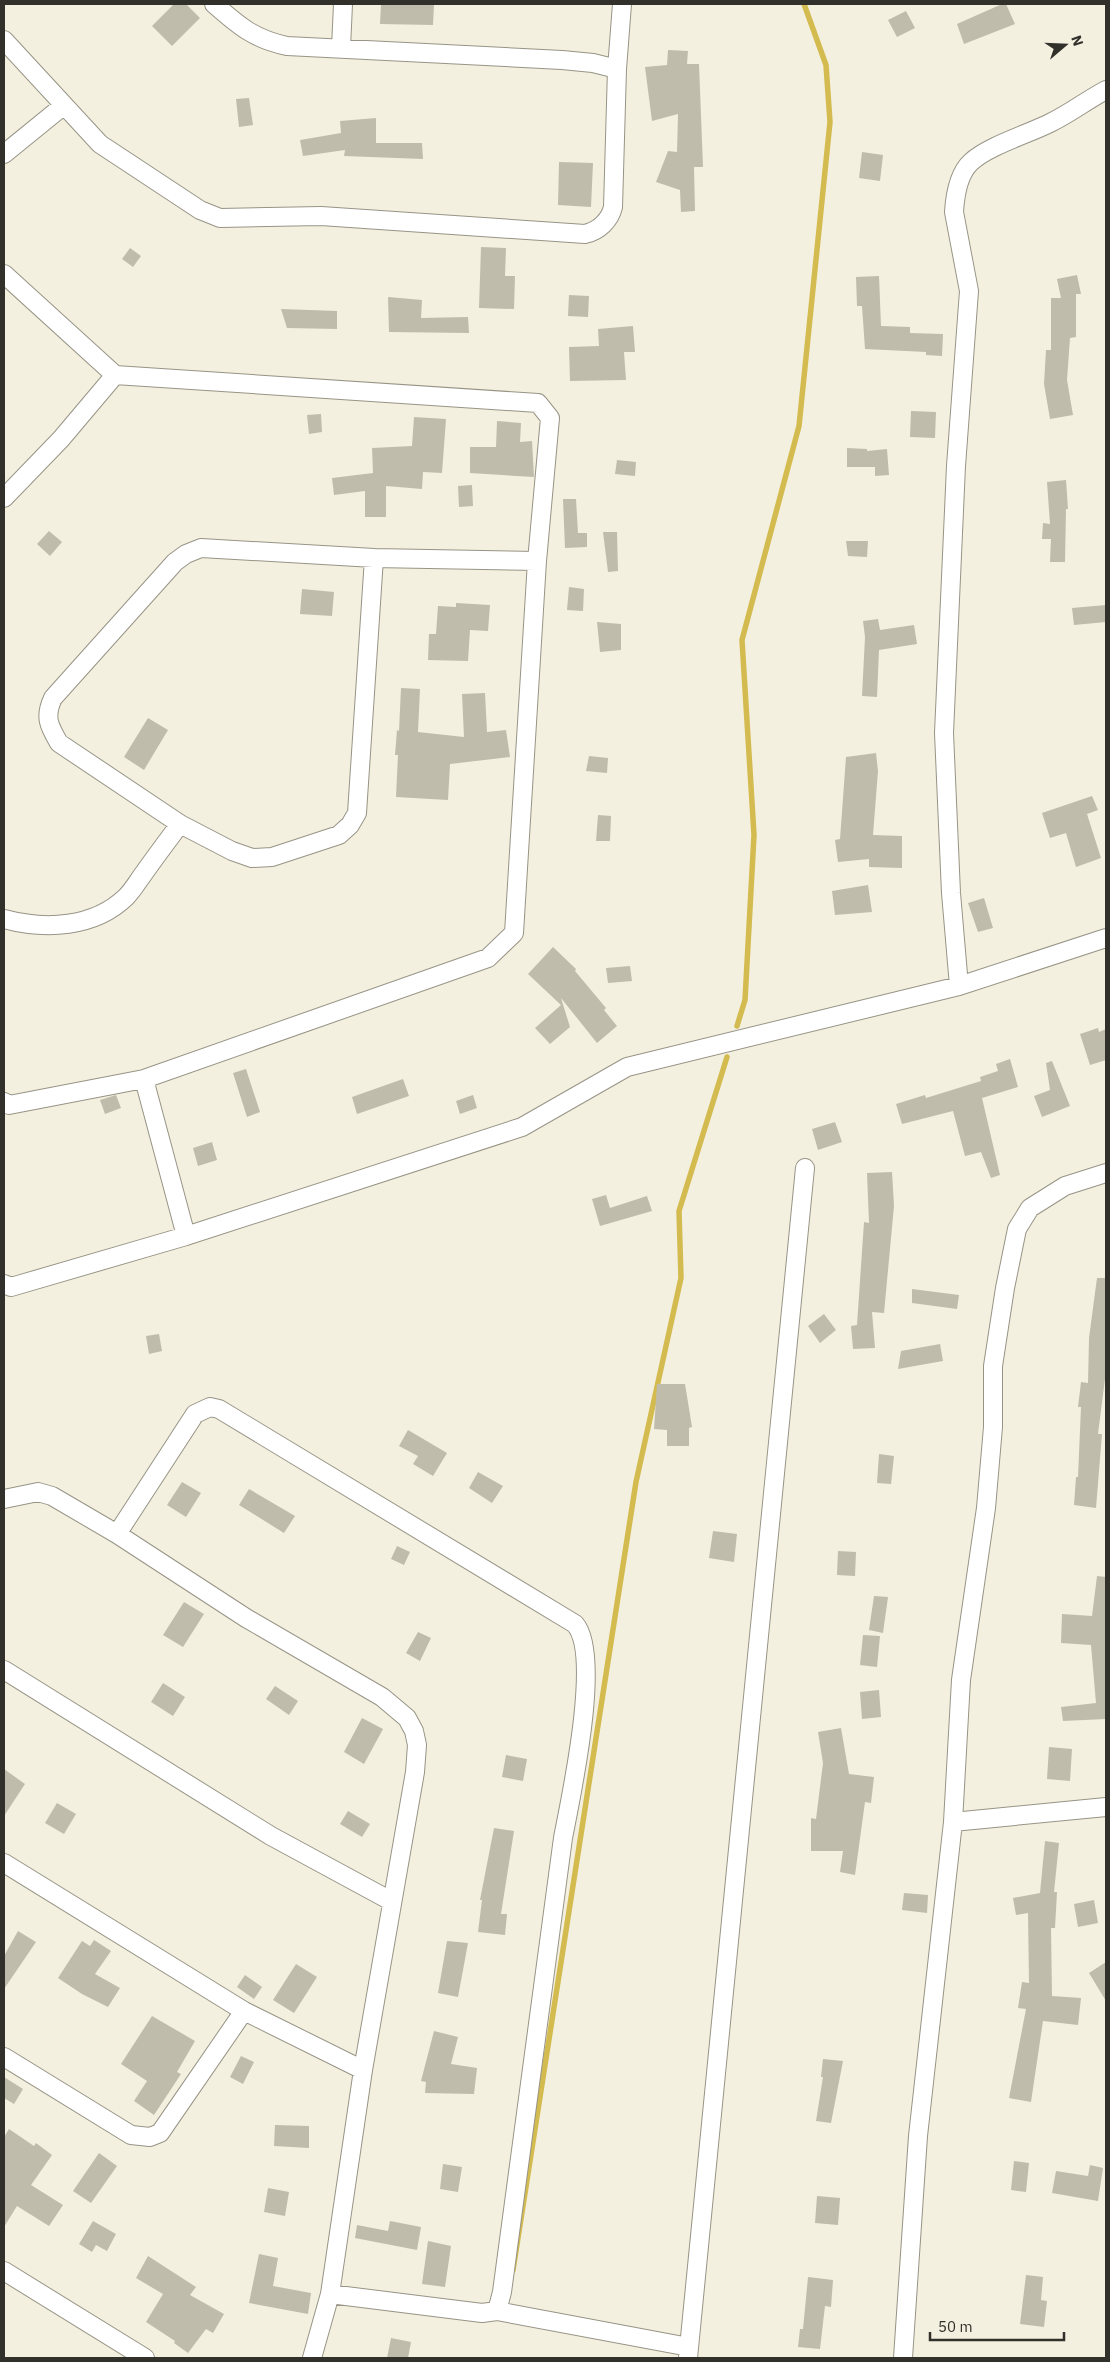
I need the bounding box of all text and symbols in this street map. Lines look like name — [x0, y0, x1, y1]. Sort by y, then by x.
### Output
north arrow — [1040, 20, 1090, 70]
text: N — [1067, 33, 1087, 48]
scale bar — [930, 2310, 1064, 2342]
text: 50 m — [938, 2317, 973, 2336]

